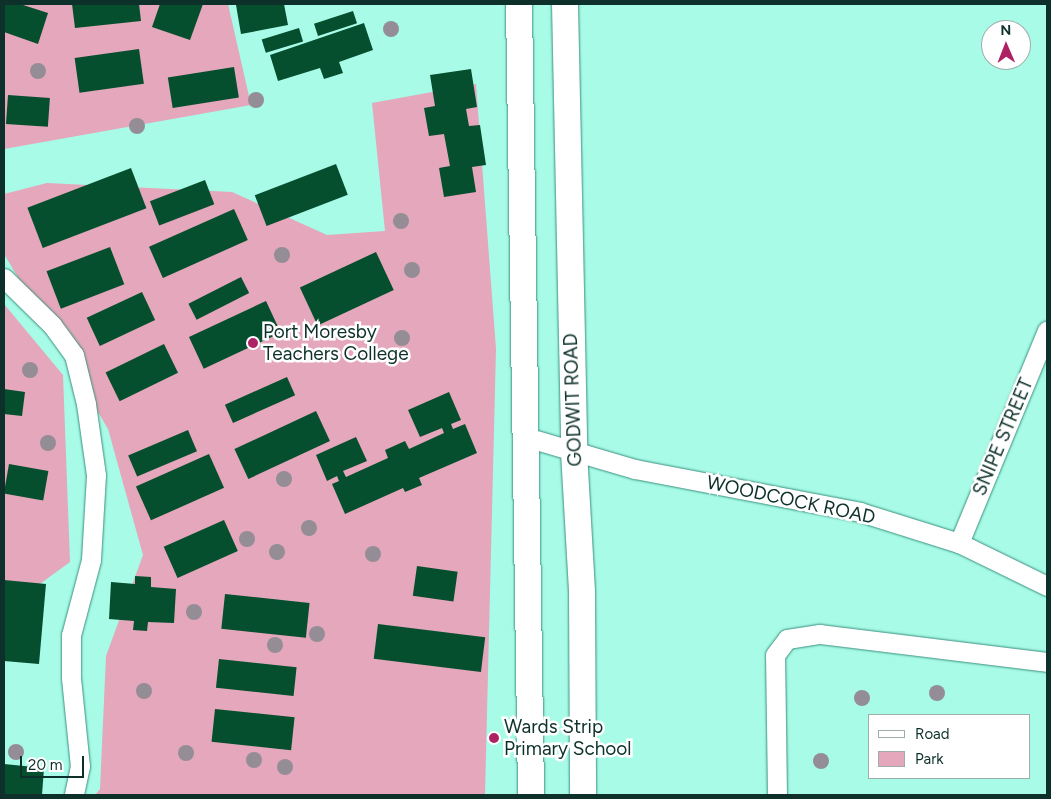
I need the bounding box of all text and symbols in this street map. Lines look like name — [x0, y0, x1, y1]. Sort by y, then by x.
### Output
north arrow — [981, 20, 1031, 70]
text: N — [1000, 22, 1011, 39]
place label: Port Moresby Teachers College — [263, 321, 409, 365]
street label: GODWIT ROAD — [559, 333, 587, 467]
marker: Port Moresby Teachers College — [247, 337, 259, 349]
street label: SNIPE STREET — [968, 375, 1038, 499]
street label: WOODCOCK ROAD — [705, 471, 877, 529]
legend — [868, 714, 1031, 779]
place label: Wards Strip Primary School — [504, 716, 631, 760]
text: Road — [915, 725, 950, 743]
marker: Wards Strip Primary School — [488, 732, 500, 744]
scale bar — [22, 746, 86, 778]
text: Park — [915, 750, 944, 768]
text: 20 m — [28, 756, 62, 774]

